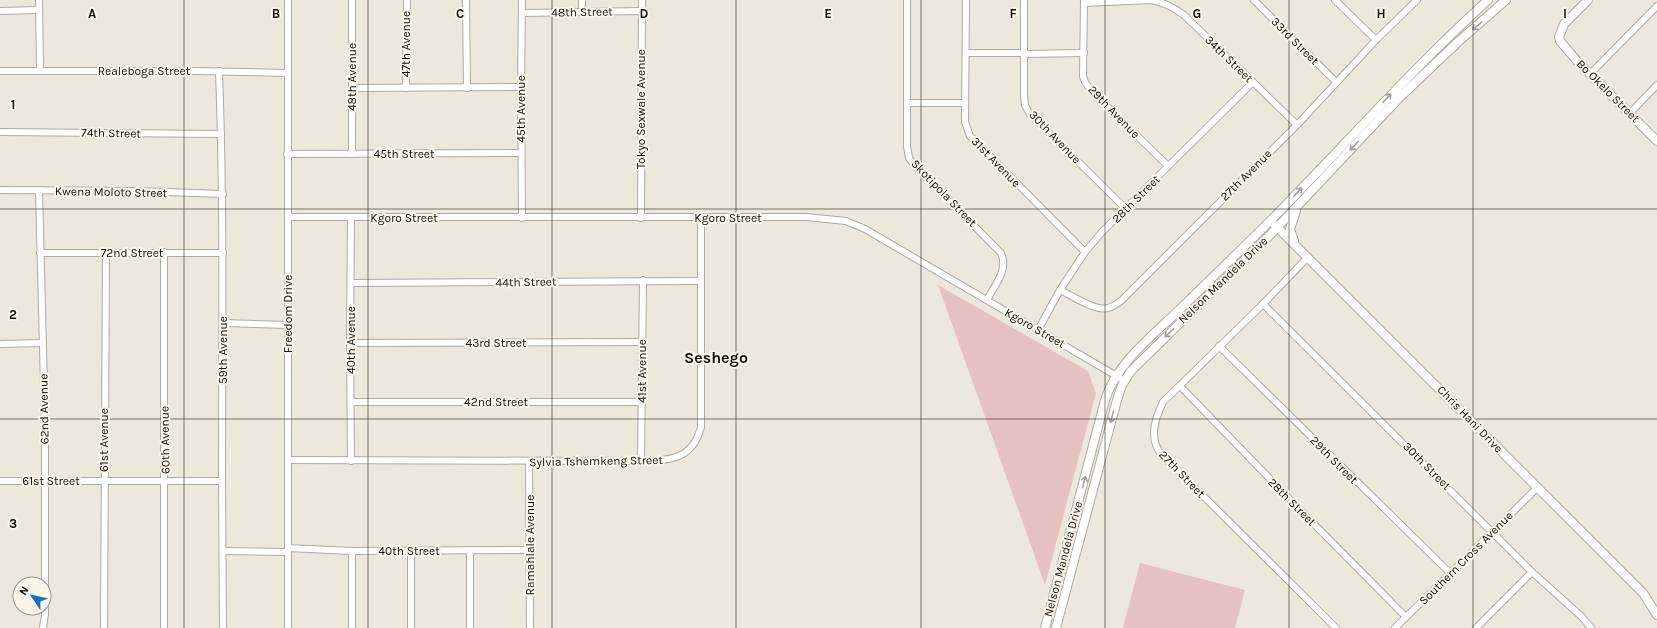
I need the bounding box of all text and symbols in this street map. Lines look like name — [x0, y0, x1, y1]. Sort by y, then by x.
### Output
street label: 48th Street — [551, 4, 613, 20]
text: A — [88, 6, 96, 21]
text: B — [272, 6, 280, 21]
text: C — [456, 6, 464, 21]
text: D — [640, 6, 649, 21]
text: E — [824, 6, 832, 21]
text: F — [1009, 6, 1017, 21]
text: G — [1193, 6, 1201, 21]
text: H — [1376, 6, 1386, 21]
text: I — [1563, 6, 1567, 21]
street label: 47th Avenue — [399, 11, 413, 77]
street label: 33rd Street — [1268, 14, 1322, 68]
one-way arrow — [1471, 21, 1482, 30]
street label: 34th Street — [1202, 33, 1256, 86]
street label: 48th Avenue — [345, 43, 359, 111]
street label: Tokyo Sexwale Avenue — [634, 49, 648, 169]
street label: Bo Okelo Street — [1574, 57, 1643, 126]
street label: Realeboga Street — [98, 64, 191, 78]
street label: 45th Avenue — [514, 75, 528, 143]
street label: 29th Avenue — [1085, 83, 1143, 141]
one-way arrow — [1382, 93, 1392, 103]
text: 1 — [11, 97, 15, 112]
street label: 30th Avenue — [1026, 108, 1084, 166]
street label: 74th Street — [81, 125, 142, 141]
street label: 31st Avenue — [969, 134, 1023, 190]
one-way arrow — [1349, 140, 1358, 151]
street label: 27th Avenue — [1217, 146, 1275, 204]
street label: 45th Street — [373, 147, 435, 161]
street label: Skotipola Street — [908, 156, 980, 230]
street label: 28th Street — [1109, 172, 1163, 226]
street label: Kwena Moloto Street — [55, 184, 168, 200]
one-way arrow — [1293, 187, 1303, 197]
street label: Kgoro Street — [370, 211, 438, 225]
street label: Kgoro Street — [694, 211, 762, 225]
street label: Nelson Mandela Drive — [1175, 234, 1271, 326]
street label: 72nd Street — [101, 246, 164, 260]
street label: 44th Street — [495, 274, 557, 290]
street label: Freedom Drive — [281, 275, 295, 353]
street label: Kgoro Street — [1002, 305, 1068, 351]
street label: 40th Avenue — [344, 306, 358, 374]
text: 2 — [9, 307, 17, 322]
street label: 59th Avenue — [216, 316, 230, 384]
one-way arrow — [1164, 328, 1174, 338]
street label: 43rd Street — [465, 336, 527, 350]
street label: 41st Avenue — [635, 339, 649, 403]
district label: Seshego — [684, 348, 748, 367]
street label: 62nd Avenue — [36, 374, 52, 444]
street label: Chris Hani Drive — [1434, 382, 1506, 456]
street label: 42nd Street — [464, 395, 528, 409]
street label: 60th Avenue — [157, 406, 173, 474]
street label: 61st Avenue — [97, 408, 111, 472]
one-way arrow — [1108, 411, 1116, 424]
street label: 29th Street — [1307, 433, 1361, 487]
street label: 30th Street — [1400, 439, 1454, 493]
street label: 27th Street — [1156, 448, 1208, 501]
street label: Sylvia Tshemkeng Street — [529, 453, 663, 469]
street label: 61st Street — [22, 474, 80, 488]
street label: 28th Street — [1265, 475, 1319, 529]
one-way arrow — [1080, 476, 1088, 489]
street label: Ramahlale Avenue — [523, 495, 537, 595]
street label: Nelson Mandela Drive — [1041, 500, 1085, 618]
street label: Southern Cross Avenue — [1416, 508, 1516, 608]
text: 3 — [9, 516, 17, 531]
street label: 40th Street — [378, 544, 440, 558]
north arrow — [12, 576, 52, 616]
text: N — [17, 584, 32, 598]

